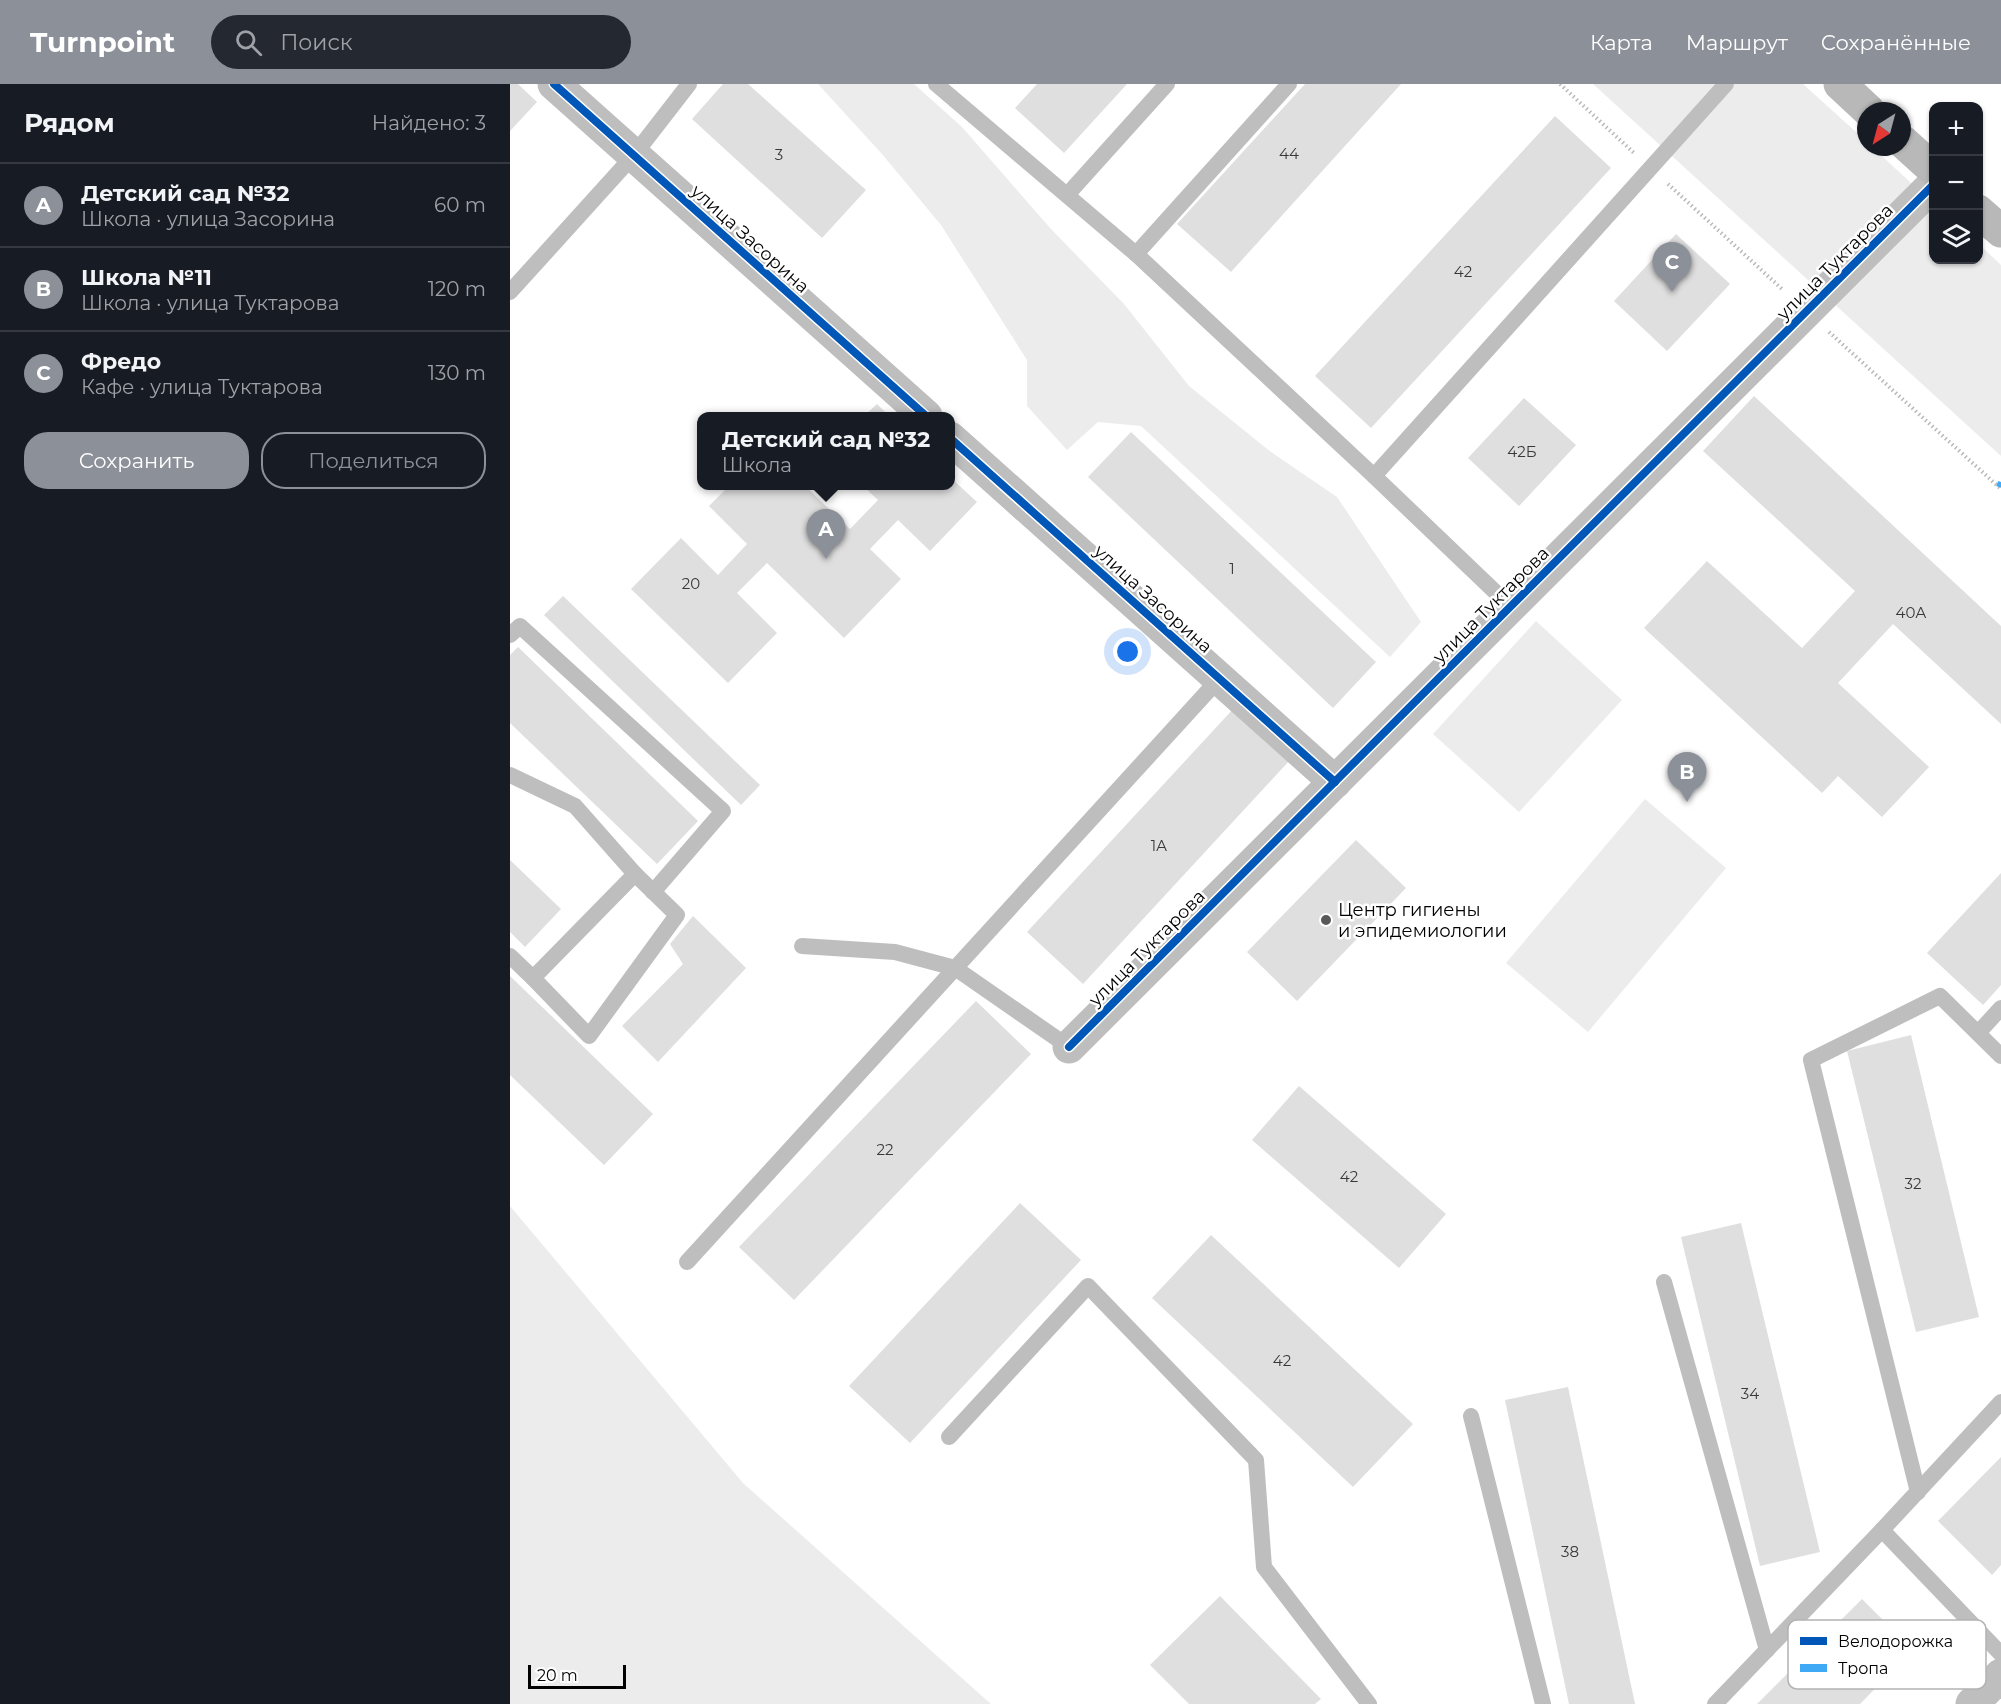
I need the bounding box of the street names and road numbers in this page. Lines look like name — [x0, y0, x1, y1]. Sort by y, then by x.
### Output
street label: улица Засорина — [686, 180, 814, 298]
street label: улица Туктарова — [1772, 199, 1898, 325]
street label: улица Засорина — [1089, 540, 1217, 658]
street label: улица Туктарова — [1428, 542, 1554, 668]
street label: улица Туктарова — [1084, 885, 1210, 1011]

